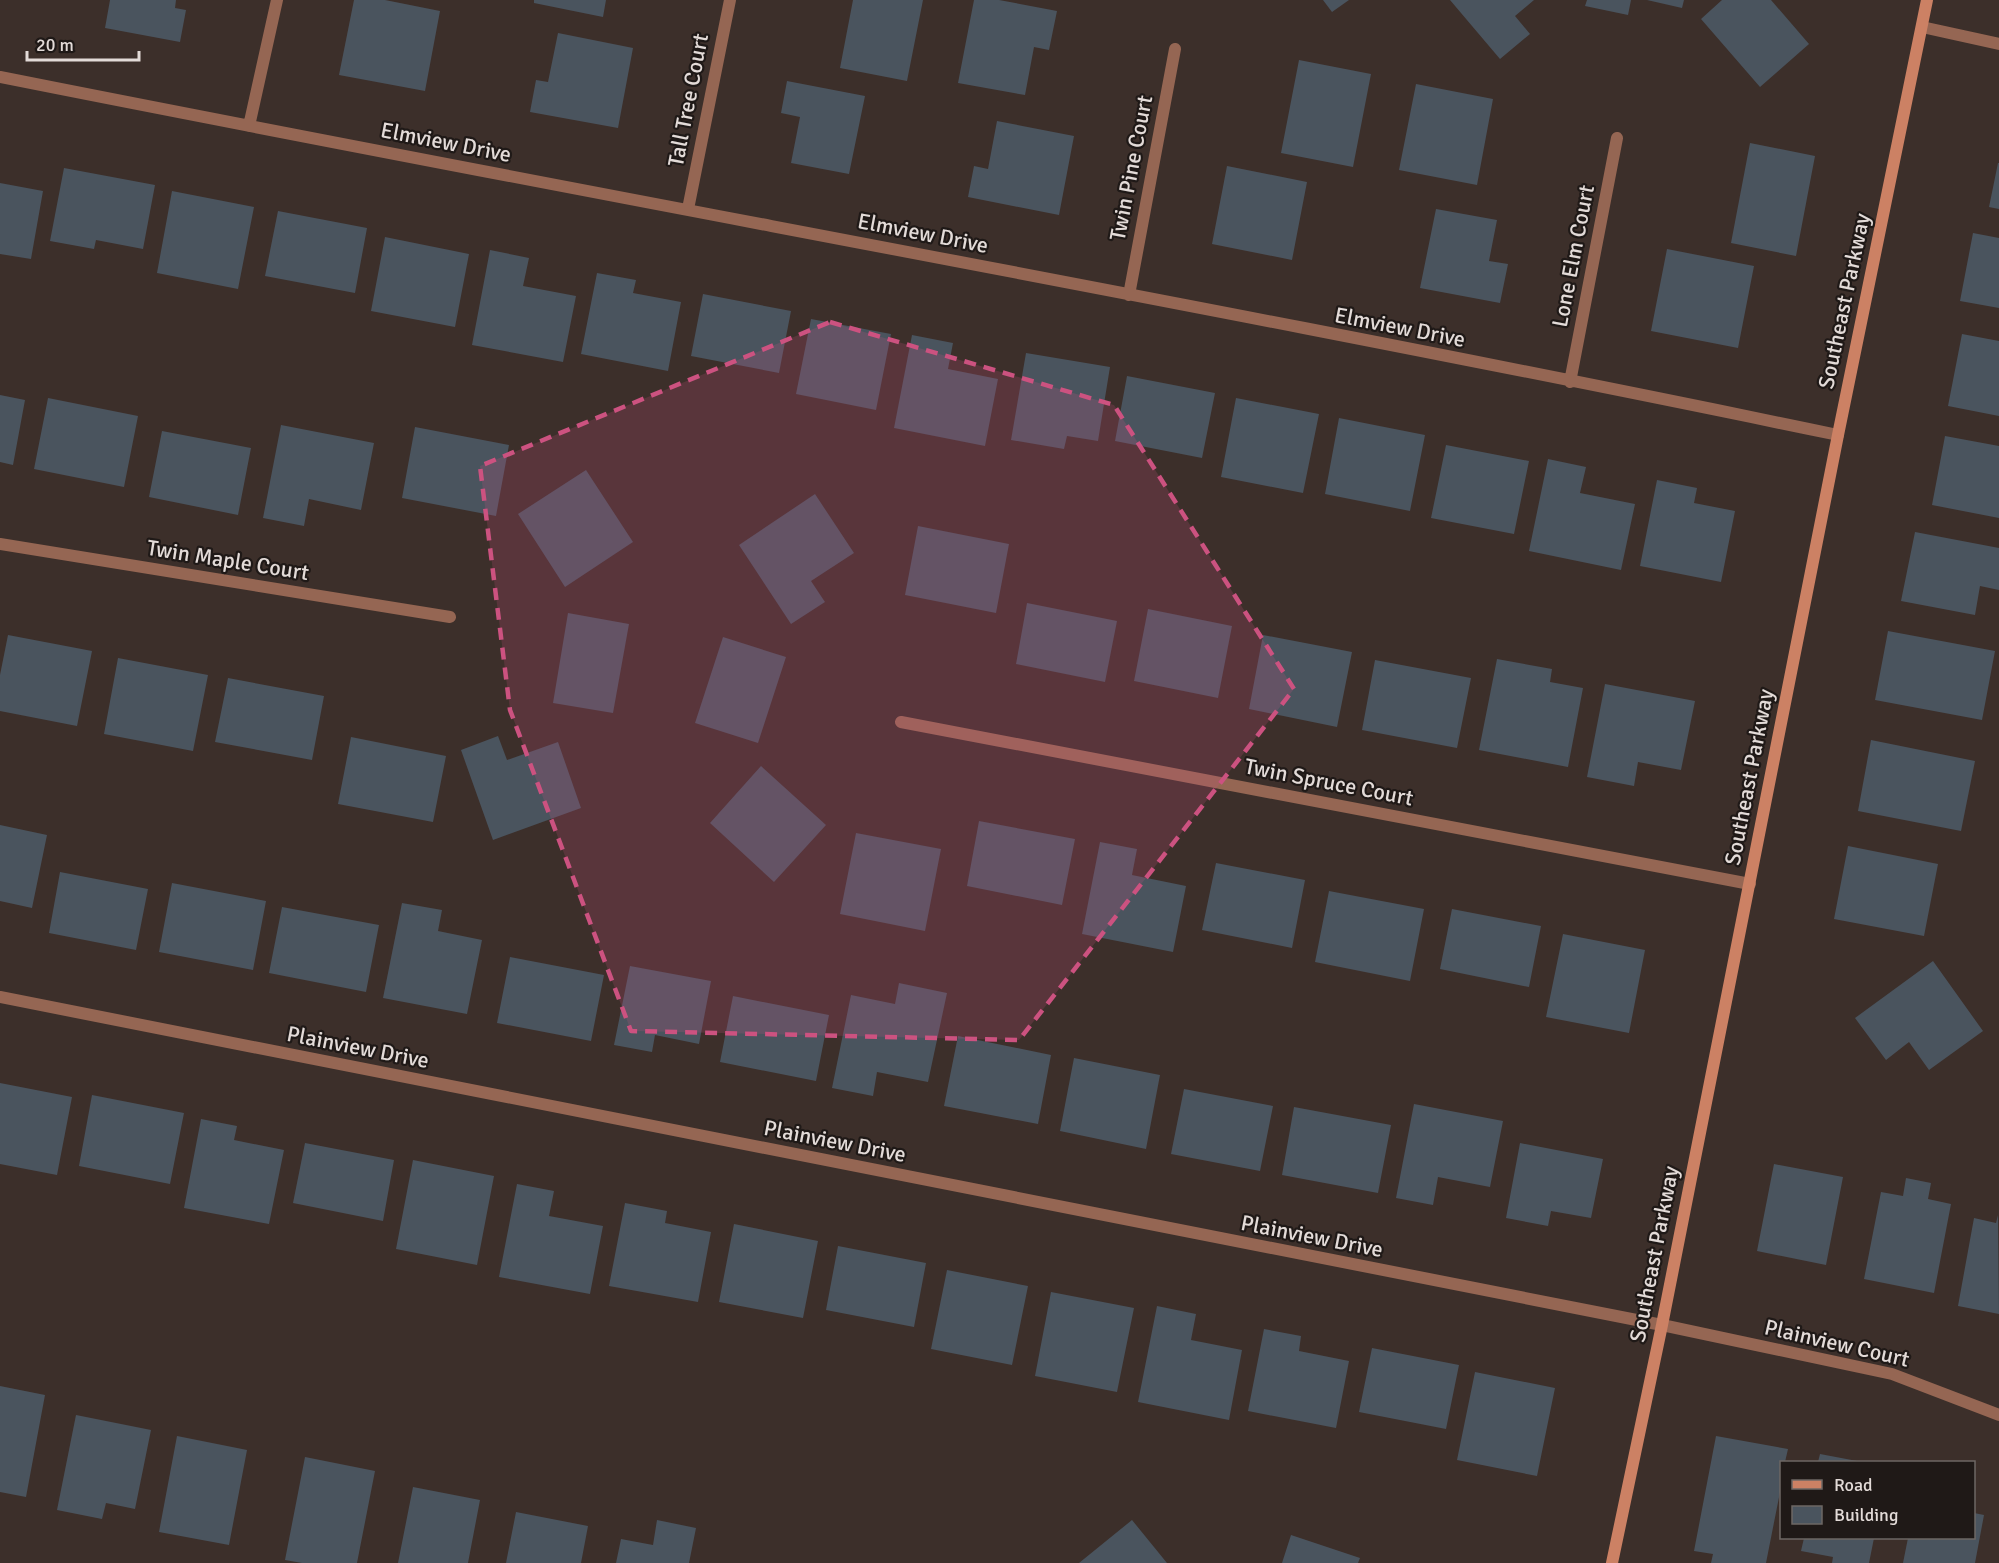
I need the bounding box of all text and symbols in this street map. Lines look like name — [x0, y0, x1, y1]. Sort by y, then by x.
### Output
scale bar — [27, 24, 140, 62]
street label: Tall Tree Court — [662, 31, 714, 169]
text: 20 m — [36, 34, 74, 56]
street label: Twin Pine Court — [1104, 93, 1158, 243]
street label: Elmview Drive — [378, 116, 514, 168]
street label: Lone Elm Court — [1546, 182, 1600, 329]
street label: Elmview Drive — [855, 207, 991, 259]
street label: Southeast Parkway — [1812, 210, 1876, 391]
street label: Elmview Drive — [1332, 301, 1468, 353]
street label: Twin Maple Court — [145, 534, 311, 586]
street label: Southeast Parkway — [1719, 686, 1779, 867]
street label: Twin Spruce Court — [1242, 752, 1416, 812]
street label: Plainview Drive — [285, 1020, 431, 1074]
street label: Plainview Drive — [762, 1114, 908, 1168]
street label: Southeast Parkway — [1624, 1163, 1684, 1344]
street label: Plainview Drive — [1239, 1209, 1385, 1263]
street label: Plainview Court — [1762, 1313, 1912, 1373]
legend — [1780, 1461, 1975, 1539]
text: Road — [1834, 1474, 1873, 1496]
text: Building — [1834, 1504, 1898, 1526]

